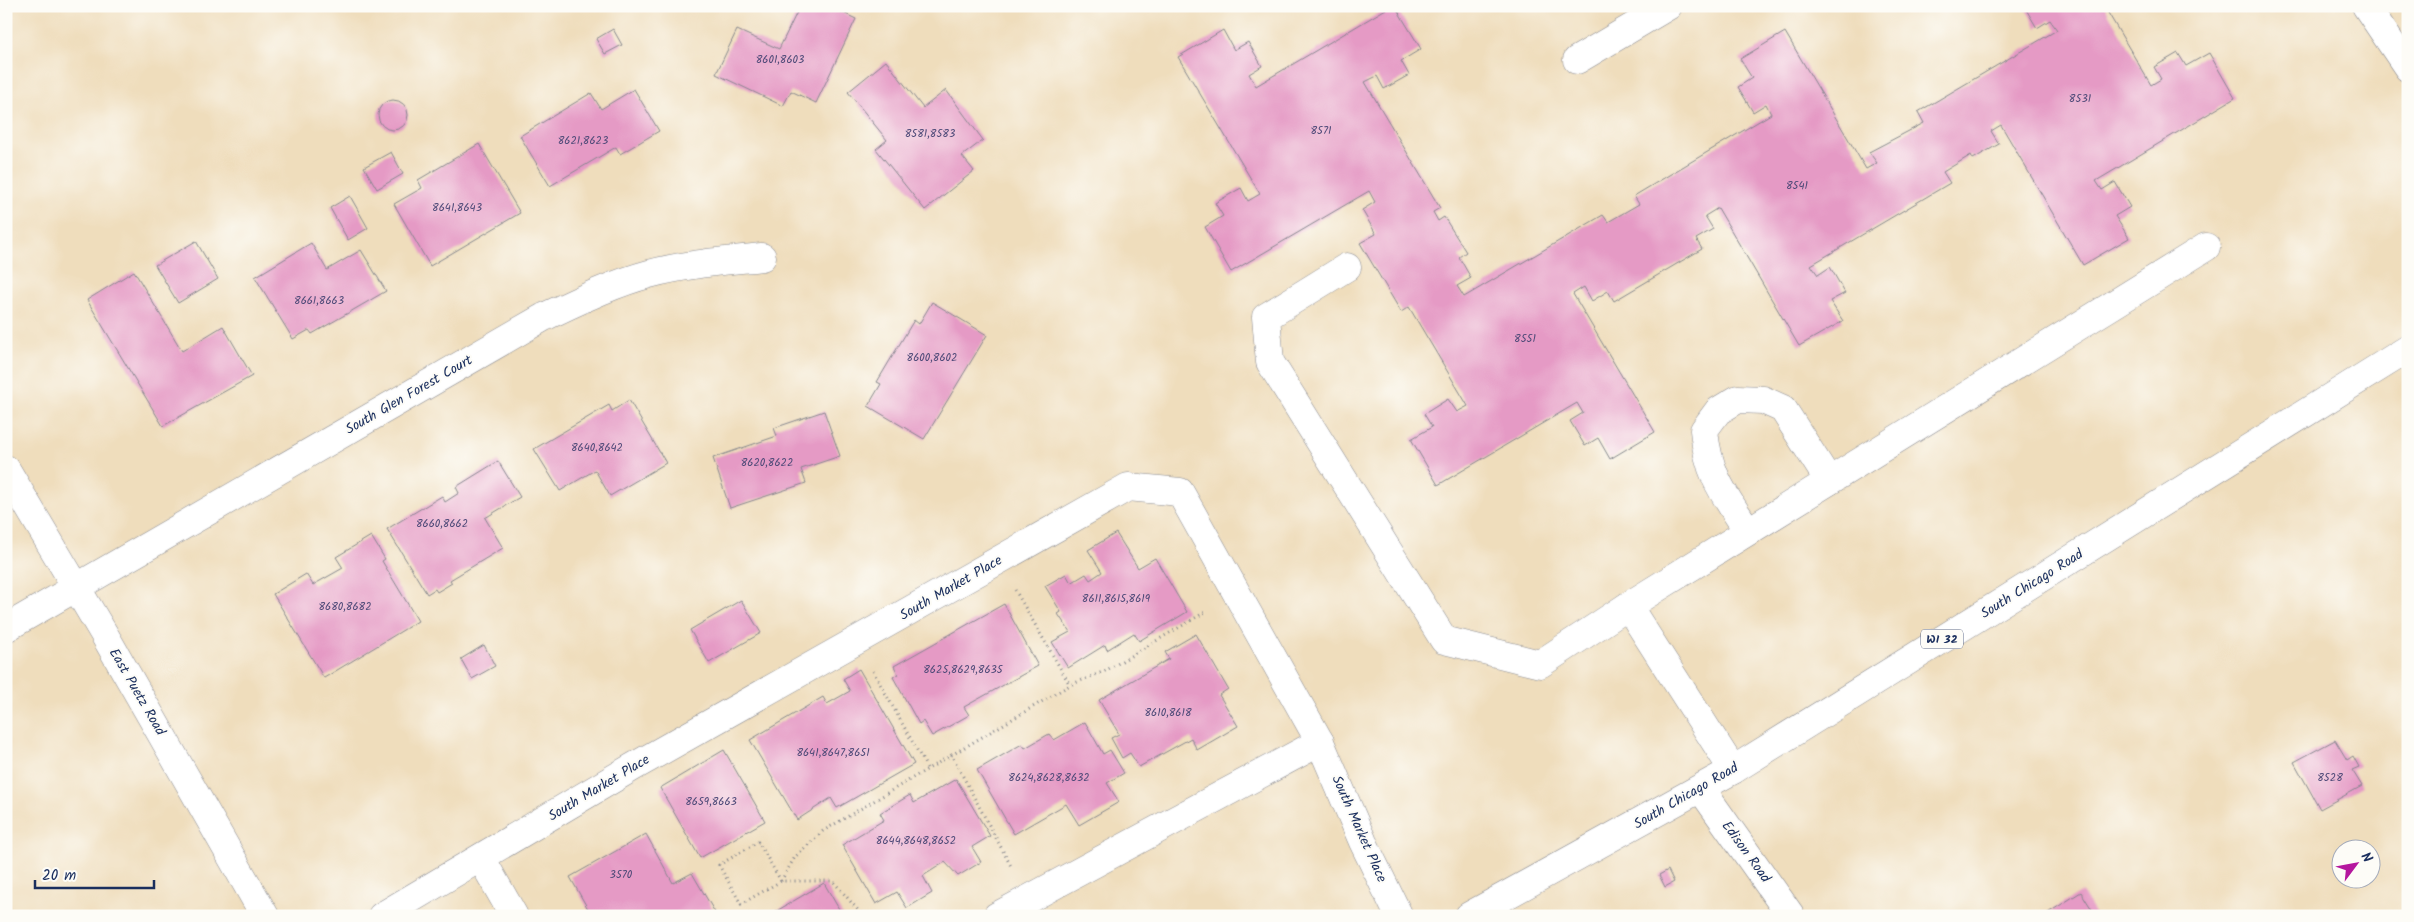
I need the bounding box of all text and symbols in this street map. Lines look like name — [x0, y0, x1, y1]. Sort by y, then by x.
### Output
house number: 8601,8603 — [756, 51, 804, 69]
house number: 8531 — [2069, 90, 2091, 108]
house number: 8571 — [1310, 122, 1332, 140]
house number: 8581,8583 — [905, 125, 955, 143]
house number: 8621,8623 — [558, 132, 608, 150]
house number: 8541 — [1786, 177, 1808, 195]
house number: 8641,8643 — [432, 199, 482, 217]
house number: 8661,8663 — [294, 292, 344, 310]
house number: 8551 — [1514, 330, 1536, 348]
street label: South Glen Forest Court — [341, 349, 477, 440]
house number: 8600,8602 — [907, 349, 957, 367]
house number: 8640,8642 — [571, 439, 623, 457]
house number: 8620,8622 — [741, 454, 793, 472]
house number: 8660,8662 — [416, 515, 468, 533]
street label: South Chicago Road — [1976, 543, 2089, 625]
street label: South Market Place — [896, 549, 1007, 626]
house number: 8611,8615,8619 — [1082, 590, 1151, 608]
house number: 8680,8682 — [318, 598, 372, 616]
road number: WI 32 — [1921, 630, 1963, 648]
street label: East Puetz Road — [103, 644, 171, 741]
house number: 8625,8629,8635 — [923, 661, 1004, 679]
house number: 8610,8618 — [1144, 704, 1192, 722]
house number: 8641,8647,8651 — [796, 744, 870, 762]
street label: South Market Place — [544, 749, 655, 827]
street label: South Chicago Road — [1630, 757, 1743, 835]
house number: 8624,8628,8632 — [1008, 769, 1090, 787]
house number: 8528 — [2317, 769, 2343, 787]
street label: South Market Place — [1325, 772, 1393, 887]
house number: 8659,8663 — [685, 793, 737, 811]
street label: Edison Road — [1716, 816, 1777, 888]
house number: 8644,8648,8652 — [876, 832, 956, 850]
north arrow — [2332, 840, 2382, 890]
text: N — [2355, 848, 2378, 867]
scale bar — [35, 857, 154, 889]
text: 20 m — [42, 864, 76, 888]
house number: 3570 — [610, 866, 633, 884]

